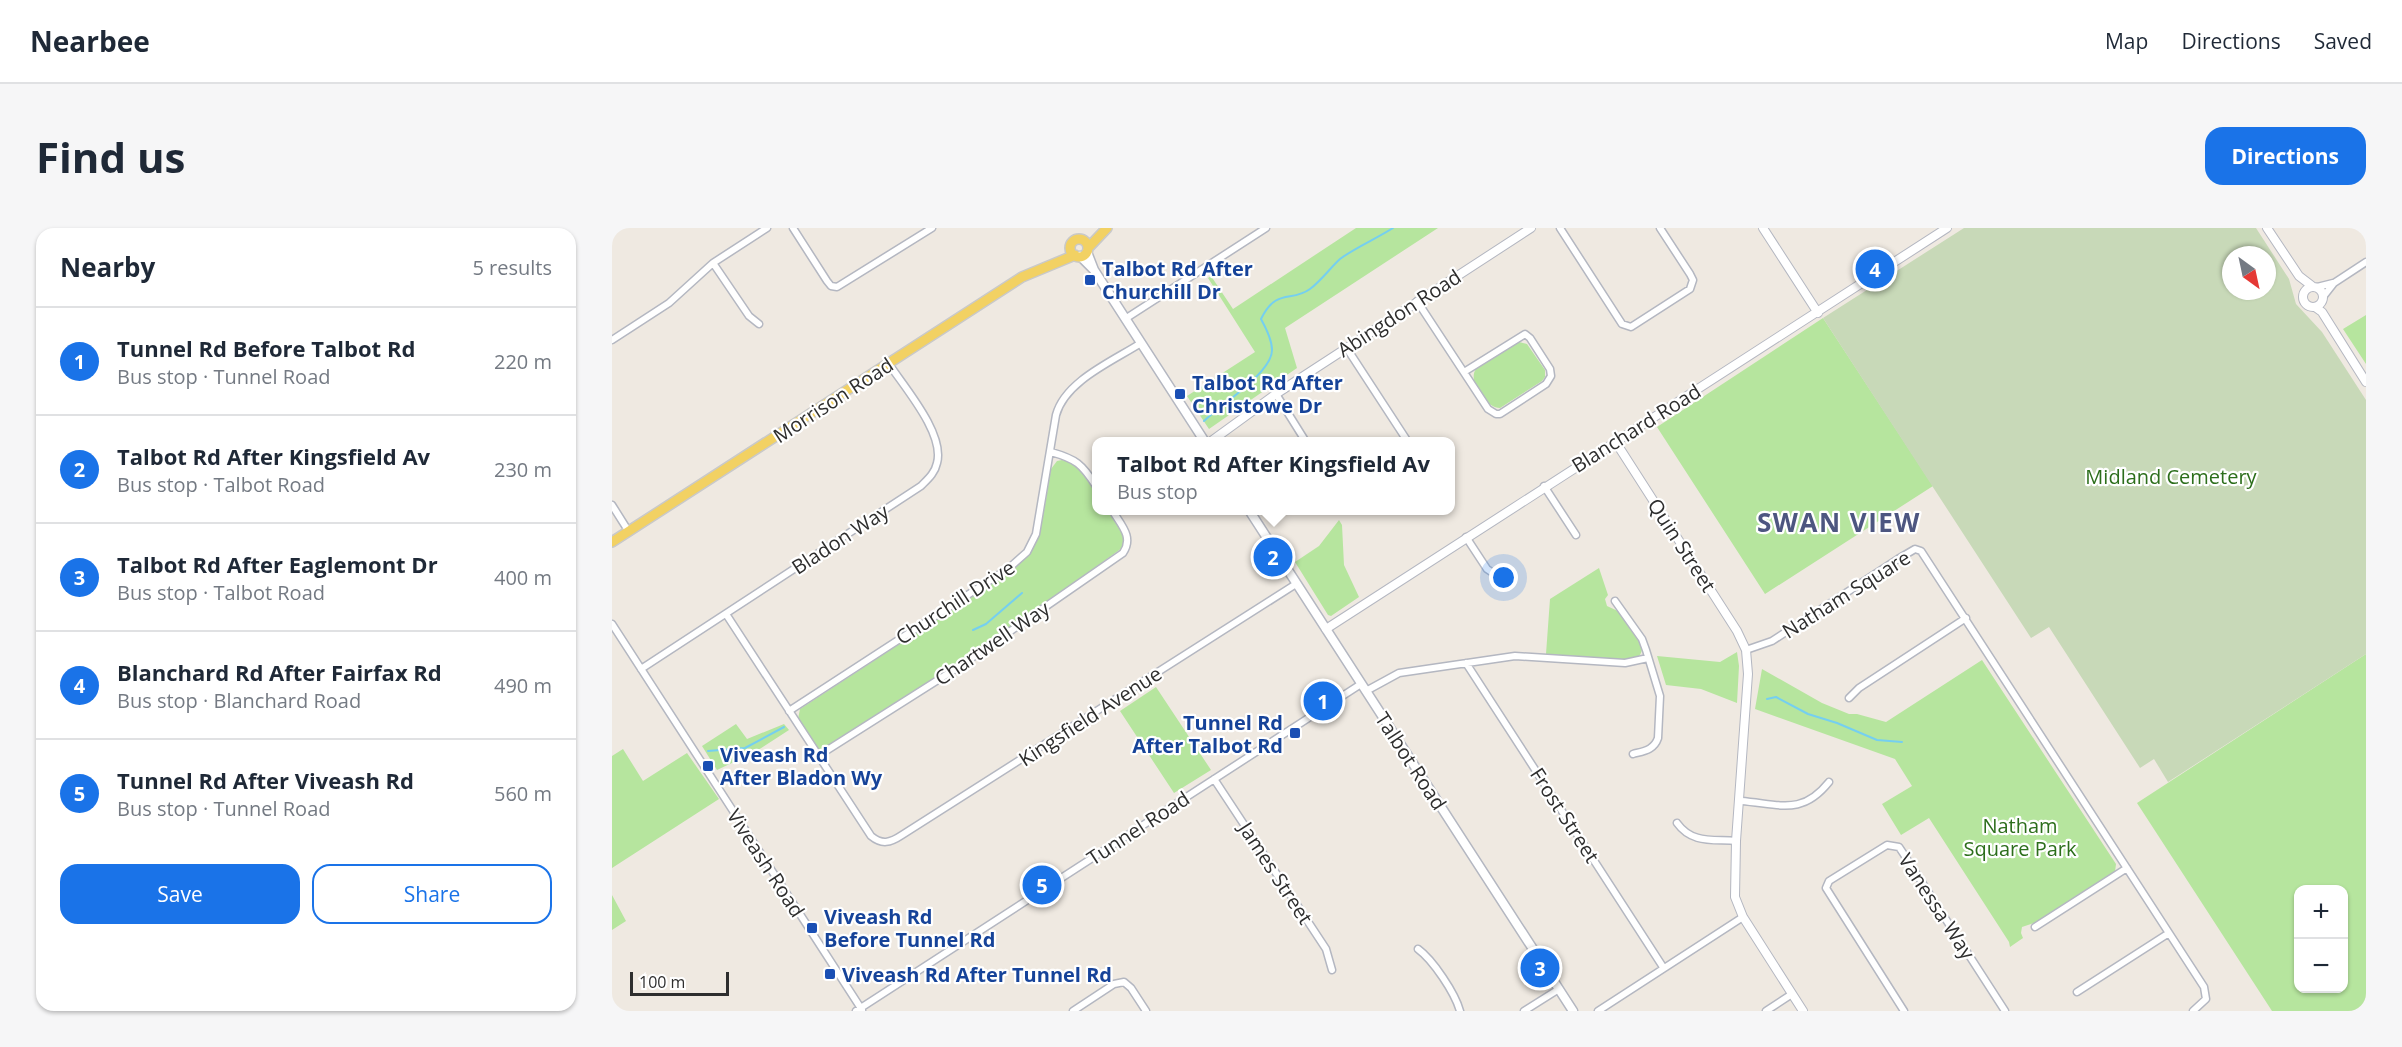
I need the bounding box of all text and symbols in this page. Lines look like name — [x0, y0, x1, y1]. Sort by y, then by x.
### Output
text: Nearbee — [30, 22, 150, 60]
text: Map — [2105, 27, 2148, 55]
text: Directions — [2181, 27, 2281, 55]
text: Saved — [2314, 27, 2372, 55]
button: Directions — [2205, 127, 2366, 185]
text: Find us — [36, 128, 185, 185]
pin: 4 — [1856, 246, 1894, 291]
north arrow — [2222, 246, 2276, 300]
text: Nearby — [60, 249, 155, 285]
text: 5 results — [472, 254, 552, 281]
place label: Talbot Rd After Churchill Dr — [1102, 255, 1253, 305]
street label: Abingdon Road — [1332, 263, 1466, 363]
marker: Talbot Rd After Churchill Dr — [1083, 273, 1097, 287]
text: Tunnel Rd Before Talbot Rd — [117, 333, 415, 363]
text: 1 — [74, 348, 85, 375]
text: 220 m — [494, 348, 552, 375]
street label: Morrison Road — [768, 351, 898, 449]
text: Bus stop · Tunnel Road — [117, 363, 331, 390]
place label: Talbot Rd After Christowe Dr — [1192, 369, 1343, 419]
street label: Blanchard Road — [1566, 377, 1706, 479]
marker: Talbot Rd After Christowe Dr — [1173, 387, 1187, 401]
popup — [1092, 437, 1455, 515]
text: Talbot Rd After Kingsfield Av — [117, 441, 430, 471]
text: Talbot Rd After Kingsfield Av — [1117, 448, 1430, 478]
text: 2 — [74, 456, 85, 483]
text: 230 m — [494, 456, 552, 483]
park label: Midland Cemetery — [2085, 463, 2258, 490]
text: Bus stop · Talbot Road — [117, 471, 325, 498]
text: Bus stop — [1117, 478, 1198, 505]
street label: Quin Street — [1642, 493, 1722, 597]
street label: Bladon Way — [786, 497, 894, 580]
district label: SWAN VIEW — [1757, 504, 1921, 540]
pin: 2 — [1254, 534, 1292, 580]
street label: Natham Square — [1777, 544, 1915, 644]
text: Talbot Rd After Eaglemont Dr — [117, 549, 438, 579]
street label: Churchill Drive — [890, 554, 1020, 650]
your location — [1489, 563, 1518, 592]
text: 3 — [74, 564, 85, 591]
text: 400 m — [494, 564, 552, 591]
text: Bus stop · Talbot Road — [117, 579, 325, 606]
street label: Chartwell Way — [929, 594, 1055, 691]
text: Blanchard Rd After Fairfax Rd — [117, 657, 442, 687]
street label: Kingsfield Avenue — [1013, 660, 1167, 772]
text: 4 — [74, 672, 85, 699]
text: 490 m — [494, 672, 552, 699]
pin: 1 — [1304, 678, 1342, 724]
text: Bus stop · Blanchard Road — [117, 687, 361, 714]
street label: Talbot Road — [1369, 707, 1453, 815]
place label: Tunnel Rd After Talbot Rd — [1132, 709, 1283, 759]
marker: Tunnel Rd After Talbot Rd — [1288, 726, 1302, 740]
place label: Viveash Rd After Bladon Wy — [720, 741, 883, 791]
marker: Viveash Rd After Bladon Wy — [701, 759, 715, 773]
street label: Frost Street — [1524, 762, 1606, 868]
text: Tunnel Rd After Viveash Rd — [117, 765, 414, 795]
text: 5 — [74, 780, 85, 807]
text: 560 m — [494, 780, 552, 807]
street label: Tunnel Road — [1082, 785, 1194, 871]
text: Bus stop · Tunnel Road — [117, 795, 331, 822]
street label: Viveash Road — [721, 804, 811, 922]
park label: Natham Square Park — [1963, 812, 2077, 862]
street label: James Street — [1232, 815, 1319, 929]
street label: Vanessa Way — [1893, 848, 1982, 965]
pin: 5 — [1022, 862, 1062, 908]
button: Save — [60, 864, 300, 924]
button: Share — [312, 864, 552, 924]
map controls — [2294, 885, 2348, 993]
button: + — [2294, 885, 2348, 939]
place label: Viveash Rd Before Tunnel Rd — [824, 903, 995, 953]
marker: Viveash Rd Before Tunnel Rd — [805, 921, 819, 935]
button: − — [2294, 939, 2348, 993]
pin: 3 — [1520, 946, 1560, 990]
place label: Viveash Rd After Tunnel Rd — [842, 961, 1112, 988]
marker: Viveash Rd After Tunnel Rd — [823, 967, 837, 981]
scale bar — [630, 969, 729, 996]
text: 100 m — [639, 971, 685, 993]

